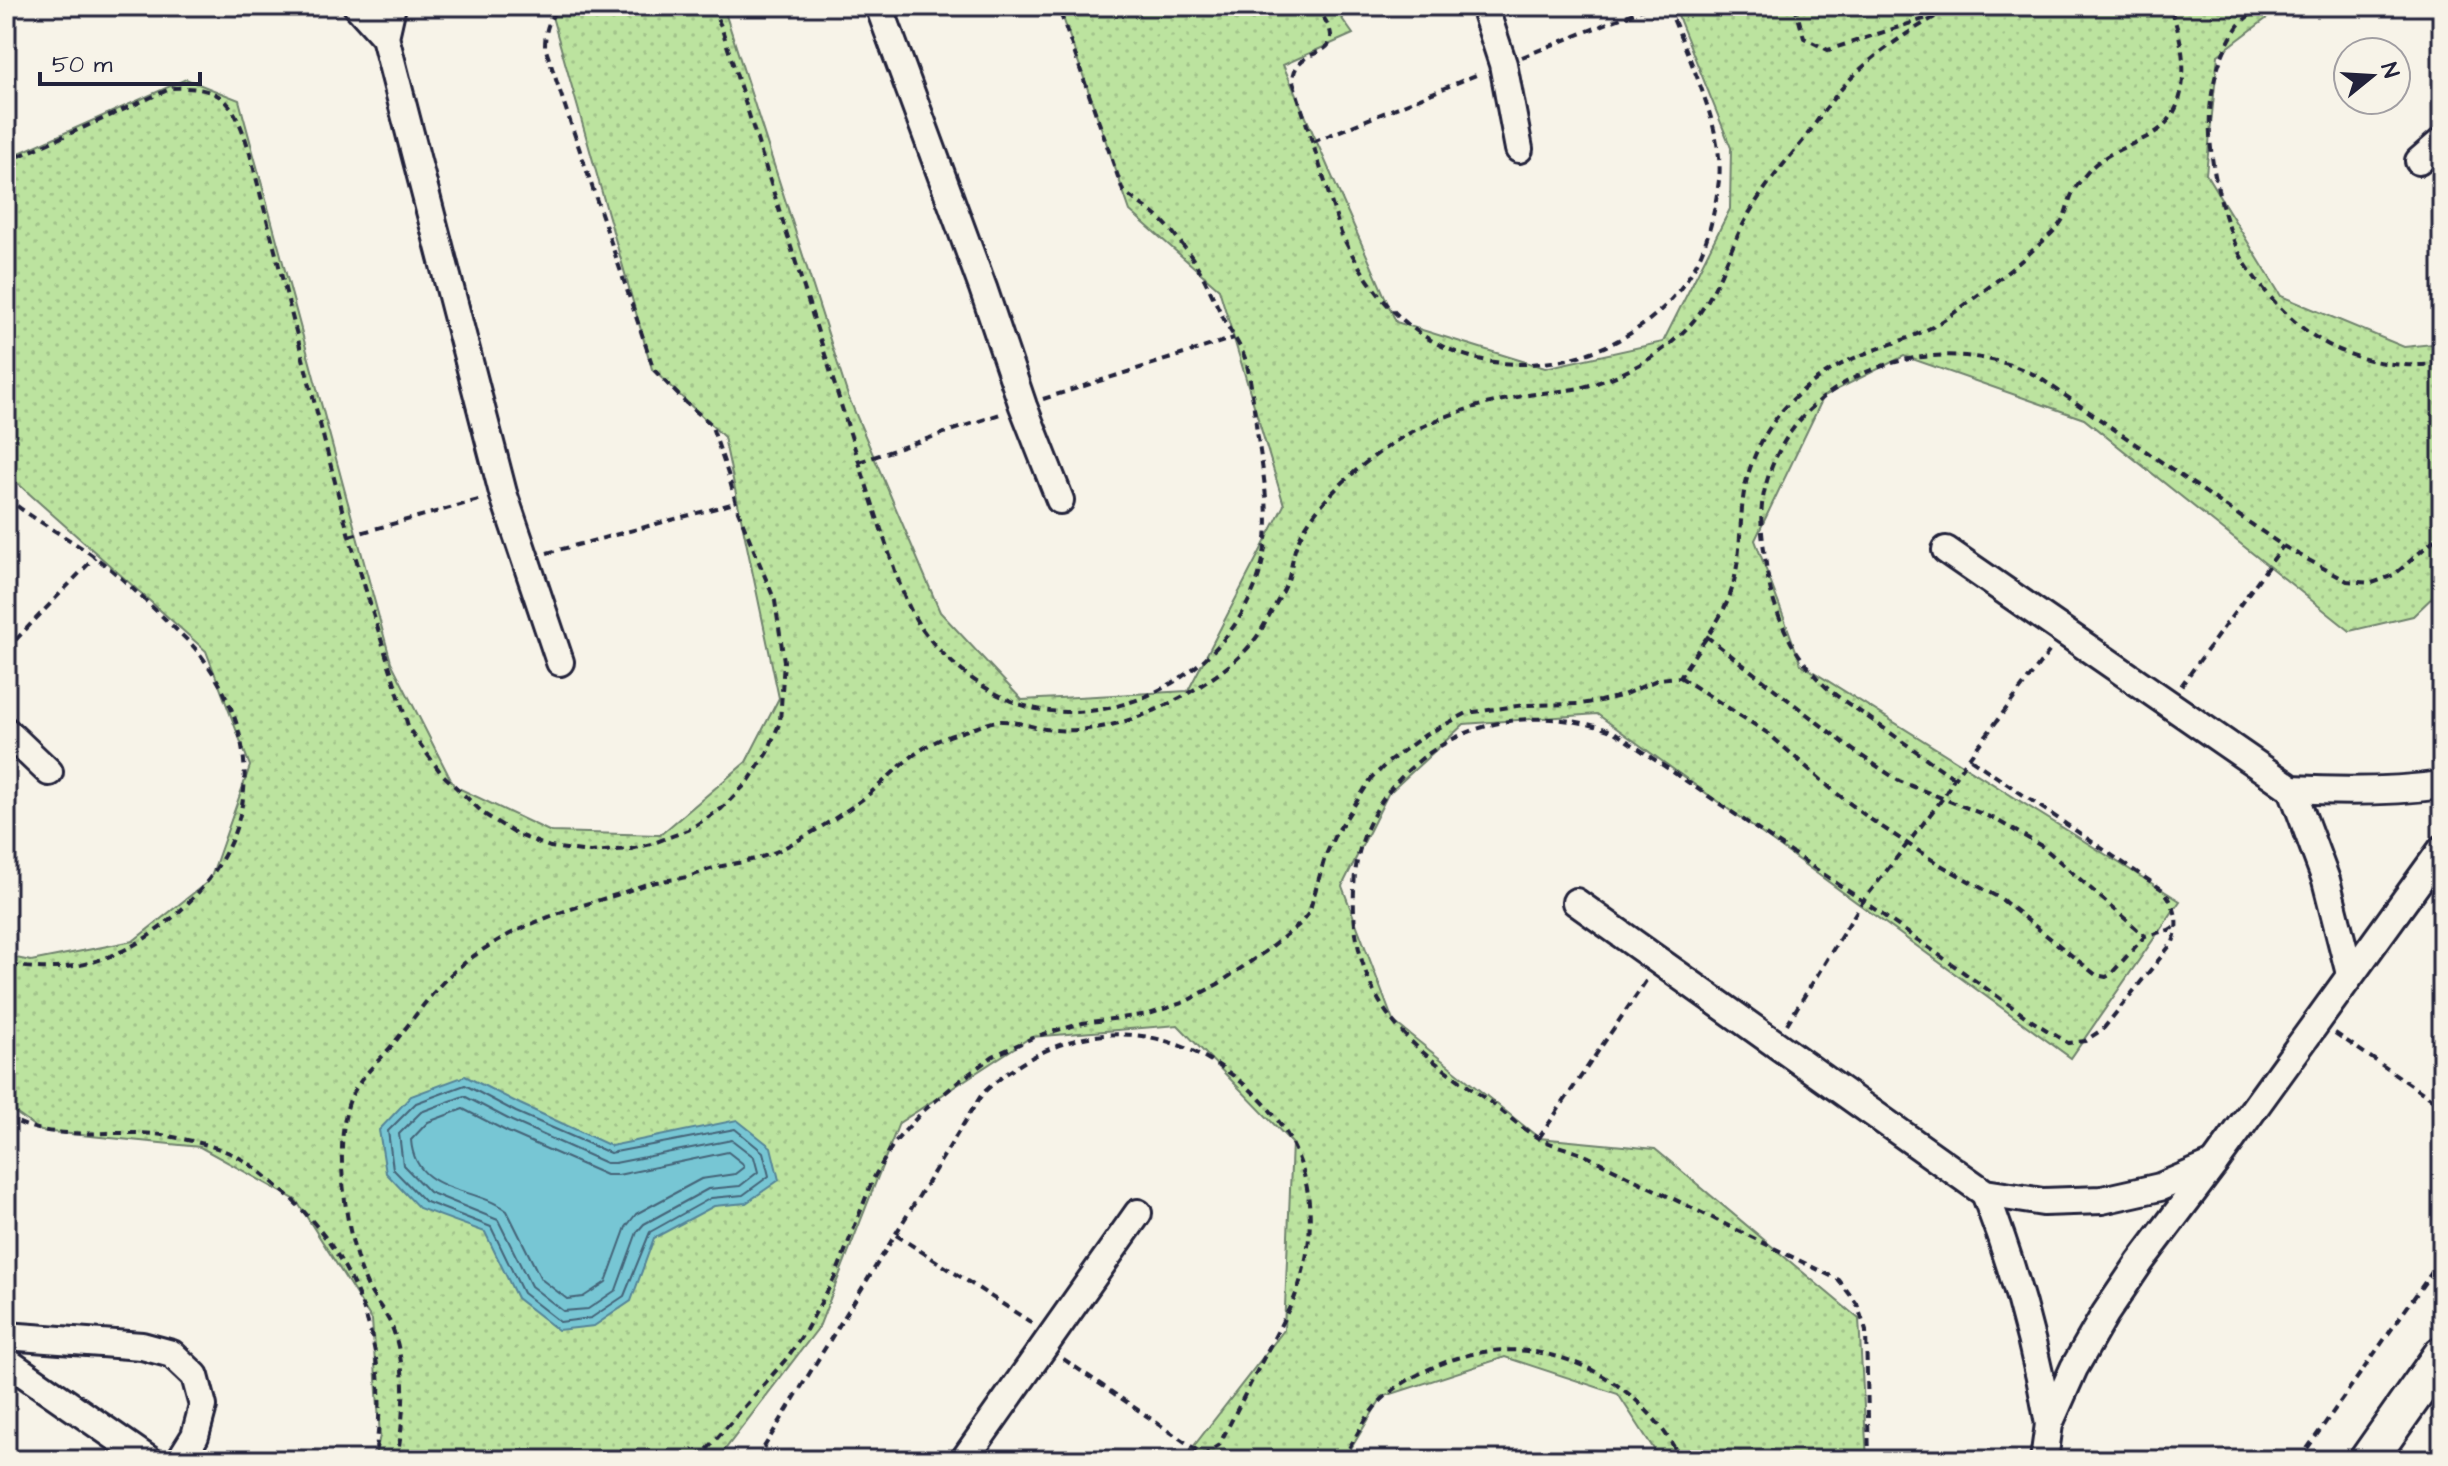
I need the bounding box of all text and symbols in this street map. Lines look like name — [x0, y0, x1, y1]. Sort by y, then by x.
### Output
scale bar — [40, 36, 200, 86]
north arrow — [2332, 36, 2412, 116]
text: 50 m — [52, 48, 113, 82]
text: N — [2373, 59, 2407, 82]

